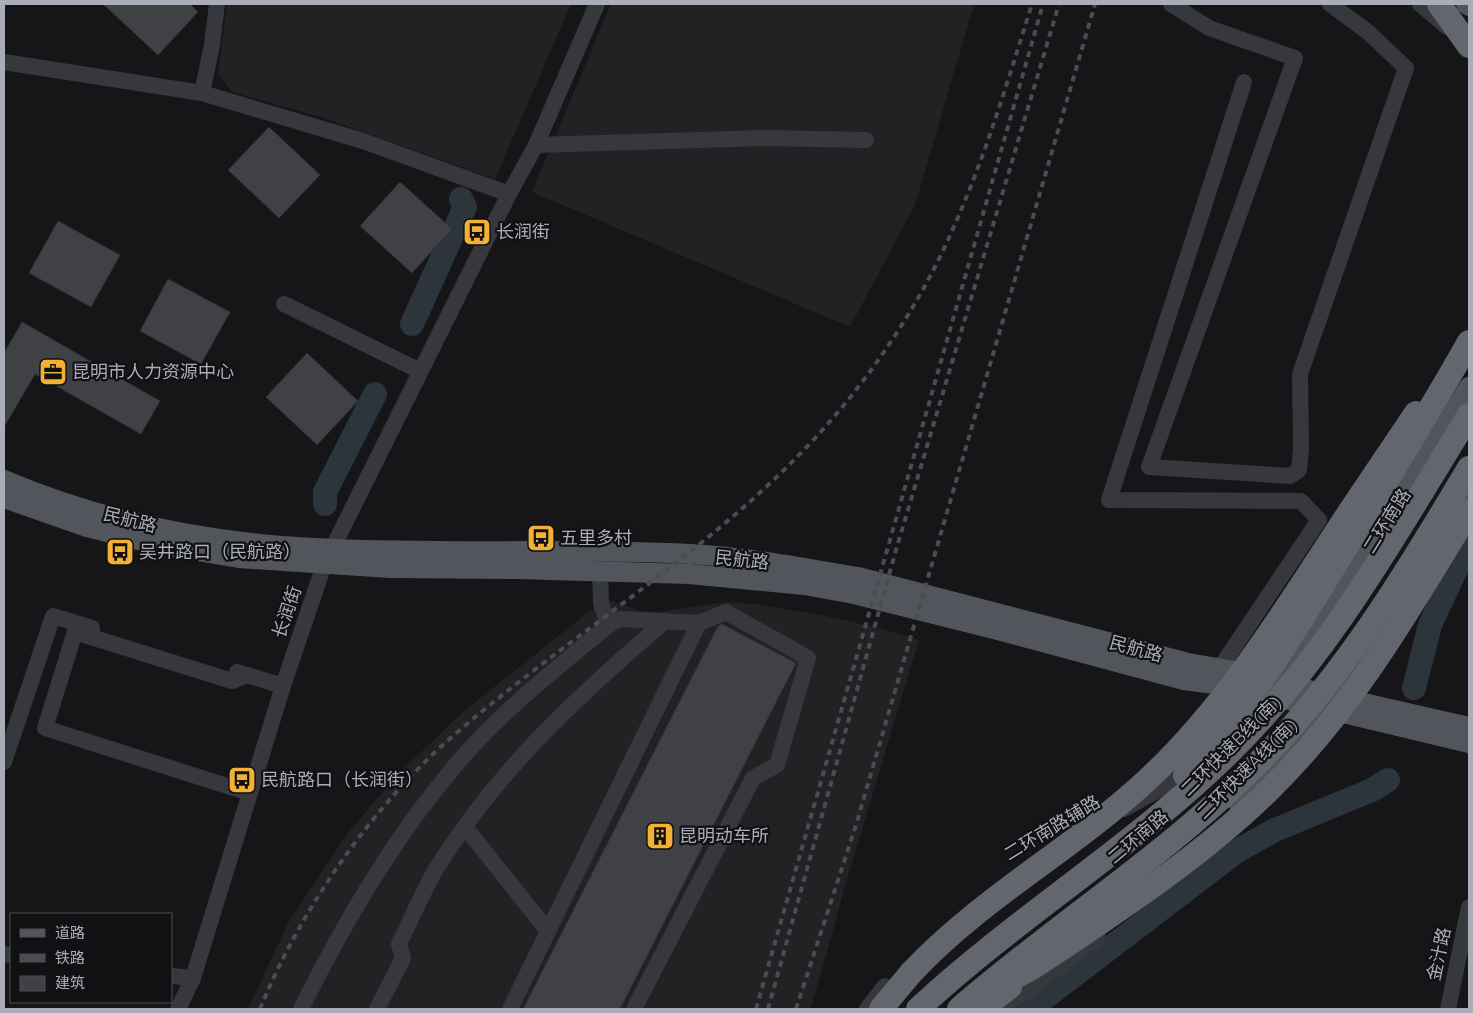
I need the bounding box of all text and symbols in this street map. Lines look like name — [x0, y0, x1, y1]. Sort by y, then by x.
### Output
bus stop icon: 长润街 — [462, 217, 492, 247]
place label: 长润街 — [496, 220, 550, 243]
office icon: 昆明市人力资源中心 — [38, 357, 68, 387]
place label: 昆明市人力资源中心 — [72, 360, 234, 383]
street label: 二环南路 — [1358, 484, 1415, 557]
street label: 民航路 — [101, 502, 159, 537]
bus stop icon: 五里多村 — [526, 523, 556, 553]
place label: 五里多村 — [560, 526, 632, 549]
bus stop icon: 吴井路口（民航路） — [105, 537, 135, 567]
place label: 吴井路口（民航路） — [139, 540, 301, 563]
street label: 民航路 — [714, 545, 770, 574]
street label: 长润街 — [267, 583, 306, 641]
street label: 民航路 — [1107, 630, 1165, 667]
street label: 二环快速B线(南) — [1175, 690, 1286, 801]
street label: 二环快速A线(南) — [1191, 713, 1302, 824]
bus stop icon: 民航路口（长润街） — [227, 765, 257, 795]
place label: 民航路口（长润街） — [261, 768, 423, 791]
street label: 二环南路辅路 — [1000, 790, 1104, 865]
street label: 二环南路 — [1103, 805, 1173, 869]
building icon: 昆明动车所 — [645, 821, 675, 851]
place label: 昆明动车所 — [679, 824, 769, 847]
legend — [10, 913, 172, 1003]
text: 道路 — [55, 923, 85, 942]
street label: 金汁路 — [1422, 925, 1455, 983]
text: 铁路 — [55, 948, 85, 967]
text: 建筑 — [55, 973, 85, 992]

